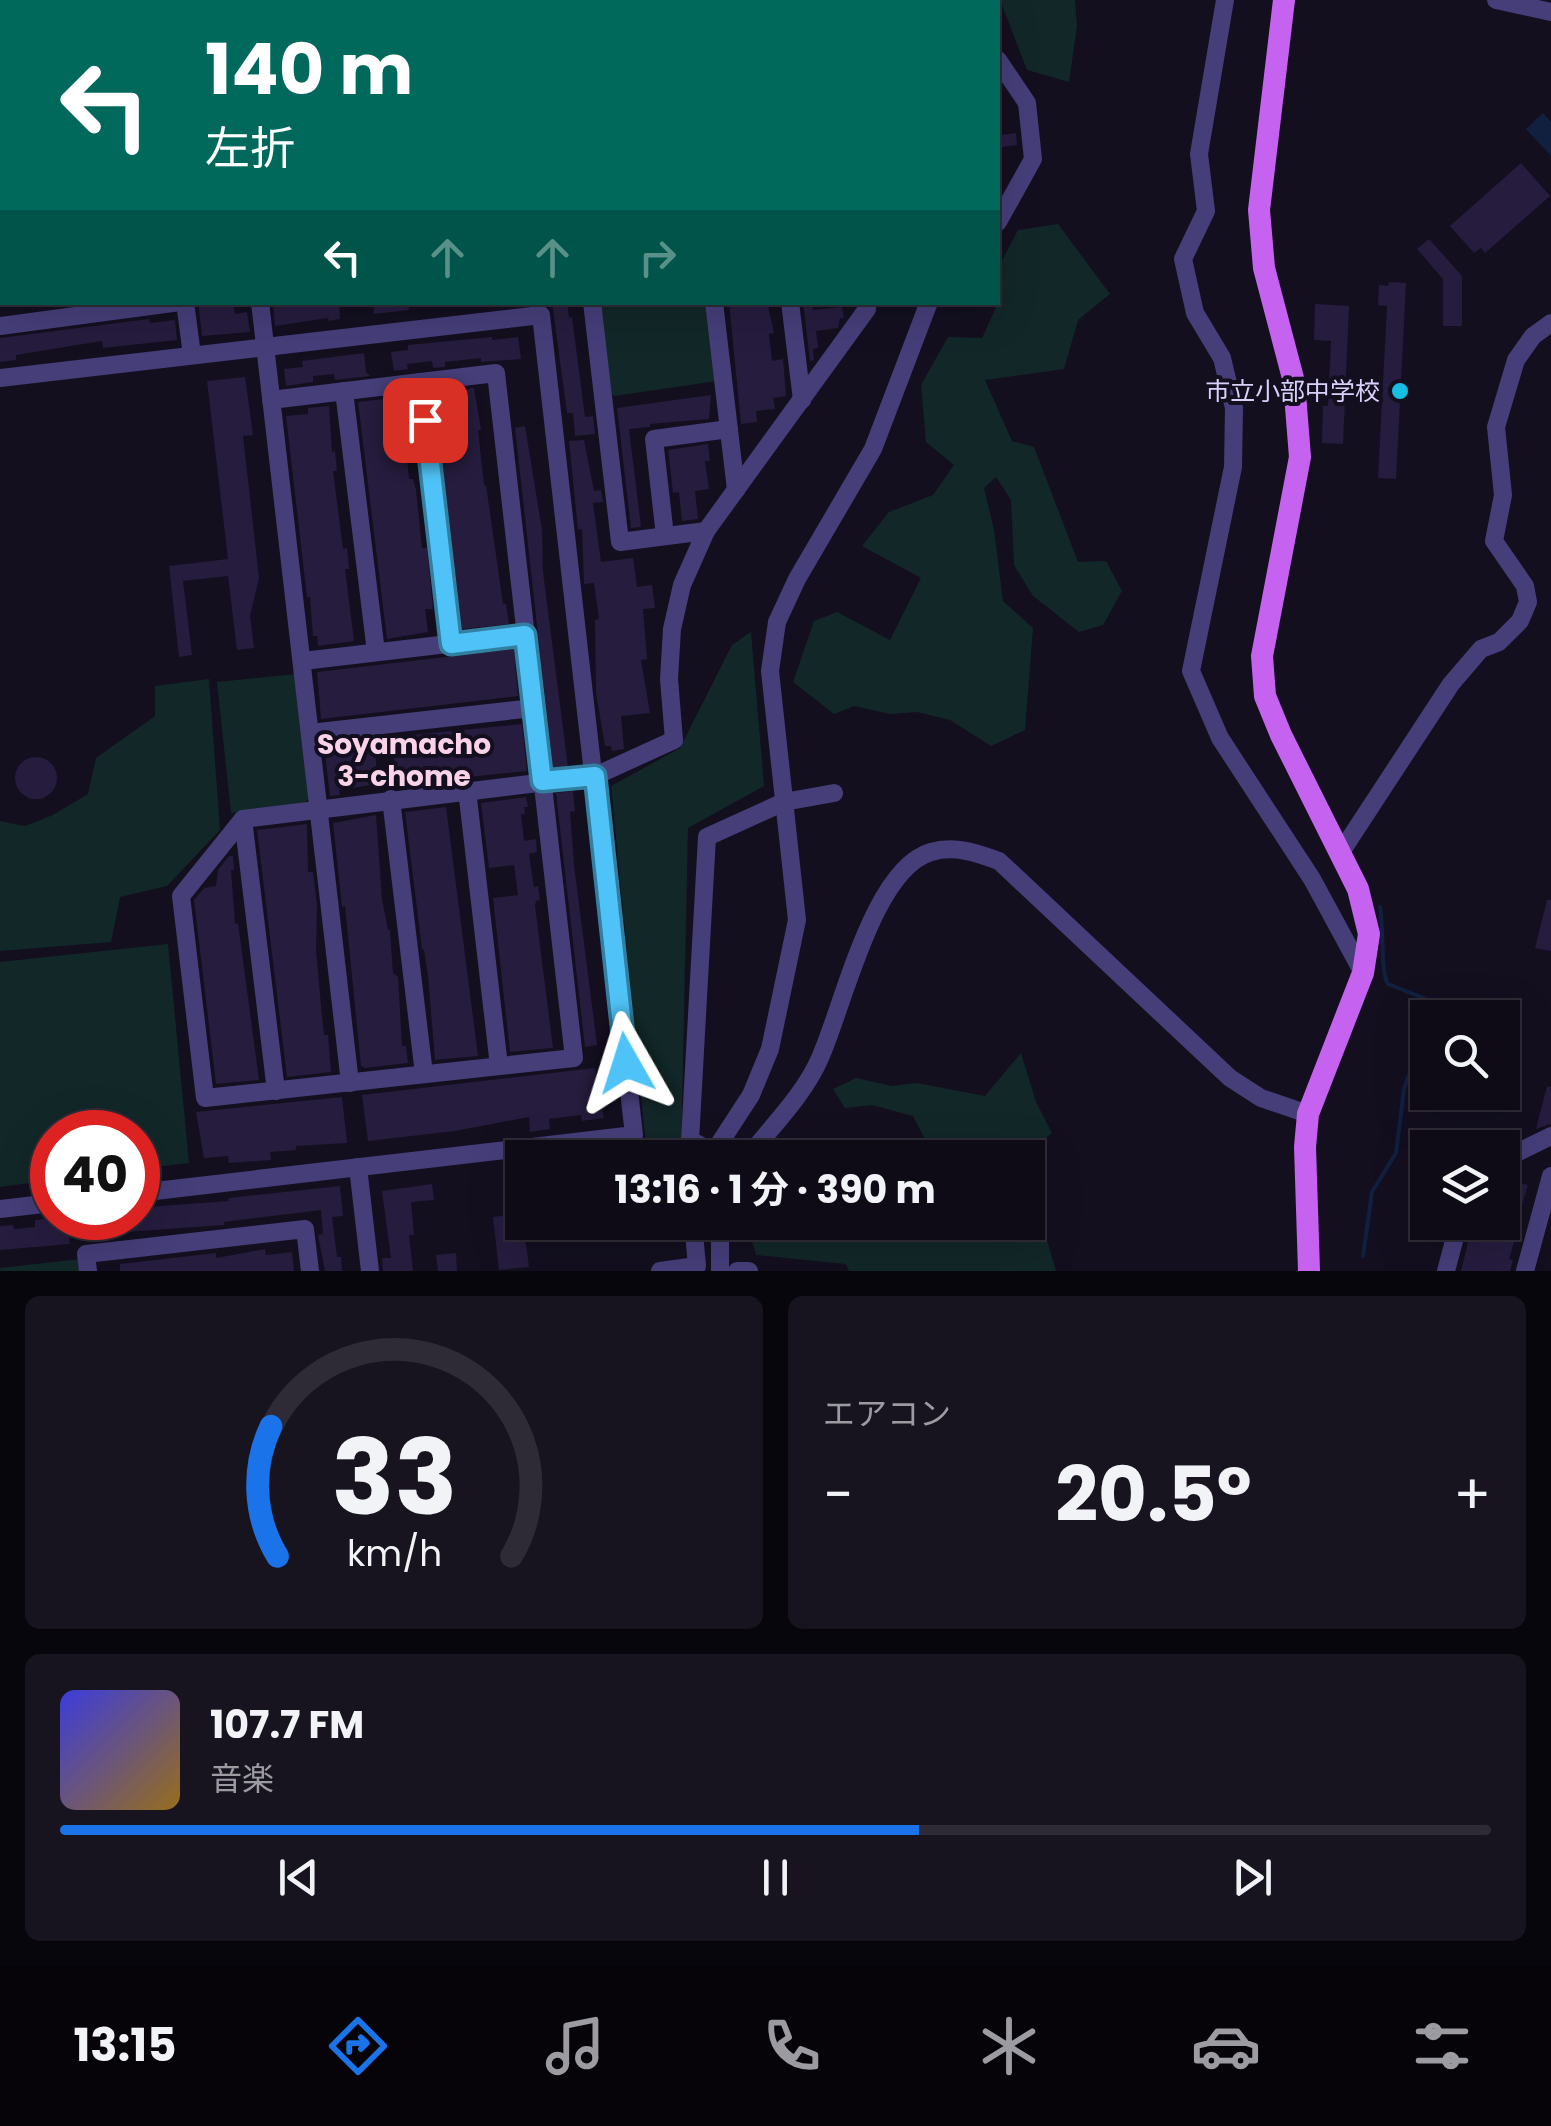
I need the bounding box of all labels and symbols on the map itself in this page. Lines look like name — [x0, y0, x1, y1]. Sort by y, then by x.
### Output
place label: 市立小部中学校 — [1205, 374, 1380, 409]
pin — [383, 378, 468, 463]
marker: 市立小部中学校 — [1389, 380, 1411, 402]
district label: Soyamacho 3-chome — [317, 725, 491, 796]
position arrow — [574, 1011, 678, 1115]
speed limit sign: 40 — [30, 1110, 160, 1240]

